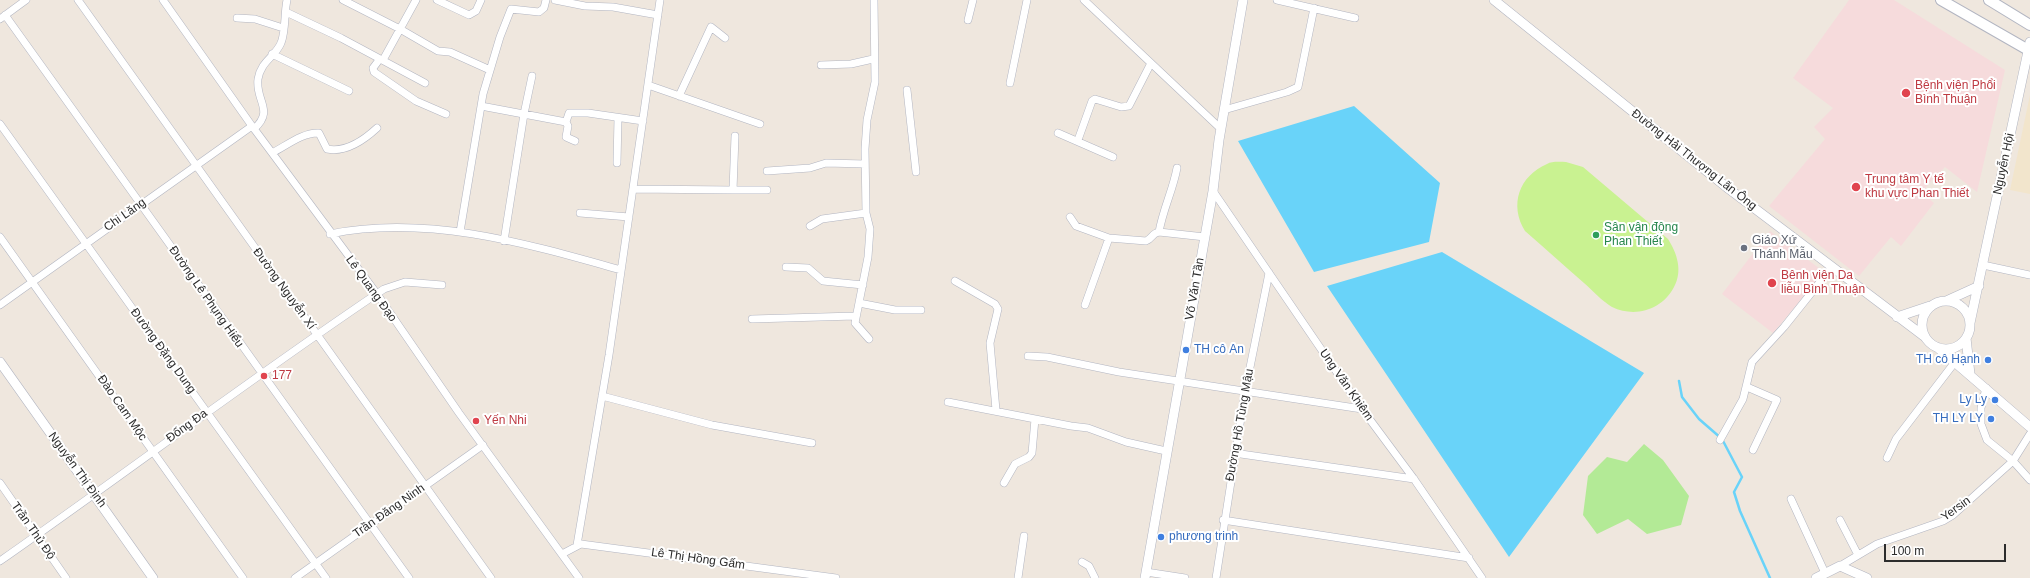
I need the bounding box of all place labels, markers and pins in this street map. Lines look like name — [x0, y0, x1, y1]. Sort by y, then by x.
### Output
place label: Bệnh viện Phổi Bình Thuận — [1915, 79, 1996, 107]
marker: Bệnh viện Phổi Bình Thuận — [1900, 87, 1912, 99]
place label: Trung tâm Y tế khu vực Phan Thiết — [1865, 173, 1969, 201]
marker: Trung tâm Y tế khu vực Phan Thiết — [1850, 181, 1862, 193]
place label: Sân vận động Phan Thiết — [1604, 221, 1678, 249]
marker: Sân vận động Phan Thiết — [1591, 230, 1601, 240]
place label: Giáo Xứ Thánh Mẫu — [1752, 234, 1813, 262]
marker: Giáo Xứ Thánh Mẫu — [1739, 243, 1749, 253]
place label: Bệnh viện Da liễu Bình Thuận — [1781, 269, 1865, 297]
marker: Bệnh viện Da liễu Bình Thuận — [1766, 277, 1778, 289]
place label: TH cô An — [1194, 343, 1244, 357]
marker: TH cô An — [1181, 345, 1191, 355]
place label: TH cô Hạnh — [1916, 353, 1980, 367]
marker: TH cô Hạnh — [1983, 355, 1993, 365]
place label: 177 — [272, 369, 292, 383]
marker: 177 — [259, 371, 269, 381]
place label: Ly Ly — [1959, 393, 1987, 407]
marker: Ly Ly — [1990, 395, 2000, 405]
place label: TH LY LY — [1933, 412, 1983, 426]
place label: Yến Nhi — [484, 414, 527, 428]
marker: TH LY LY — [1986, 414, 1996, 424]
marker: Yến Nhi — [471, 416, 481, 426]
place label: phương trinh — [1169, 530, 1238, 544]
marker: phương trinh — [1156, 532, 1166, 542]

